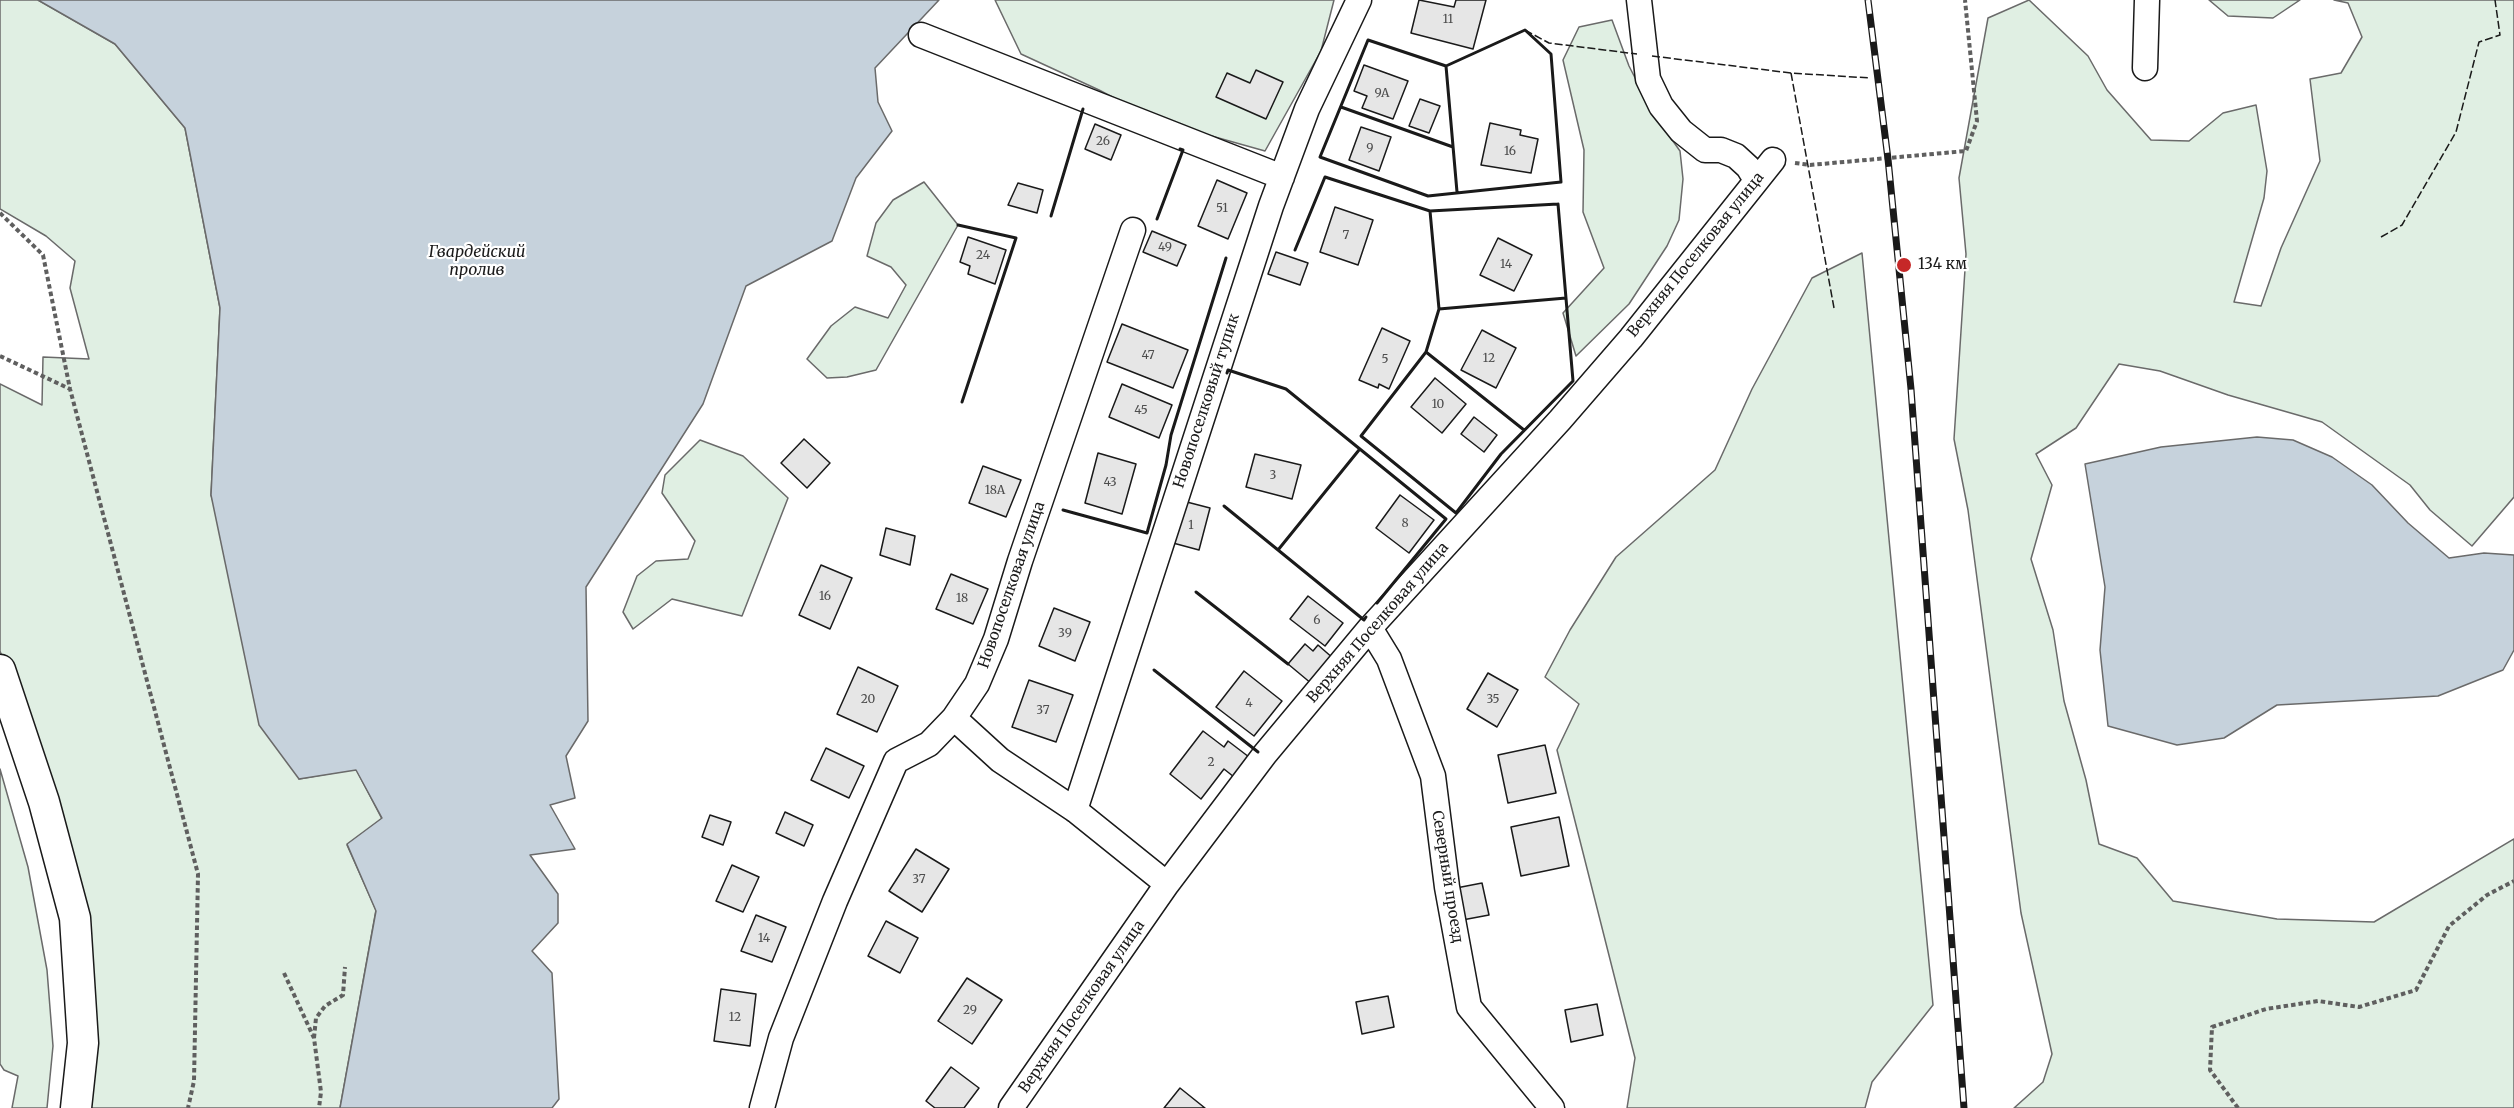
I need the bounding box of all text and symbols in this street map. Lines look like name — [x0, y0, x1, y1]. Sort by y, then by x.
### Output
house number: 11 — [1443, 13, 1453, 27]
house number: 9А — [1374, 87, 1390, 101]
house number: 26 — [1096, 135, 1110, 149]
house number: 9 — [1366, 142, 1374, 156]
house number: 16 — [1504, 145, 1516, 159]
street label: Верхняя Поселковая улица — [1624, 169, 1768, 341]
house number: 51 — [1216, 202, 1228, 216]
house number: 7 — [1343, 229, 1349, 243]
house number: 49 — [1158, 241, 1172, 255]
water label: Гвардейский пролив — [429, 242, 525, 280]
house number: 24 — [976, 249, 990, 263]
marker: 134 км — [1895, 256, 1913, 274]
place label: 134 км — [1918, 256, 1967, 274]
house number: 14 — [1500, 258, 1512, 272]
street label: Новопоселковый тупик — [1170, 311, 1244, 491]
house number: 47 — [1141, 349, 1155, 363]
house number: 12 — [1483, 352, 1495, 366]
house number: 5 — [1381, 353, 1389, 367]
house number: 10 — [1432, 398, 1444, 412]
house number: 45 — [1134, 404, 1148, 418]
house number: 3 — [1270, 469, 1276, 483]
house number: 43 — [1103, 476, 1117, 490]
house number: 18А — [985, 484, 1005, 498]
street label: Новопоселковая улица — [975, 499, 1049, 671]
house number: 8 — [1401, 517, 1409, 531]
house number: 1 — [1188, 519, 1194, 533]
street label: Верхняя Поселковая улица — [1303, 539, 1453, 707]
house number: 16 — [819, 590, 831, 604]
house number: 18 — [956, 592, 968, 606]
house number: 6 — [1313, 614, 1321, 628]
house number: 39 — [1058, 627, 1072, 641]
house number: 20 — [861, 693, 875, 707]
house number: 35 — [1486, 693, 1500, 707]
house number: 4 — [1245, 697, 1253, 711]
house number: 37 — [1036, 704, 1050, 718]
house number: 2 — [1207, 756, 1215, 770]
street label: Северный проезд — [1428, 809, 1466, 945]
house number: 37 — [912, 873, 926, 887]
street label: Верхняя Поселковая улица — [1015, 917, 1149, 1097]
house number: 14 — [758, 932, 770, 946]
house number: 29 — [963, 1004, 977, 1018]
house number: 12 — [729, 1011, 741, 1025]

